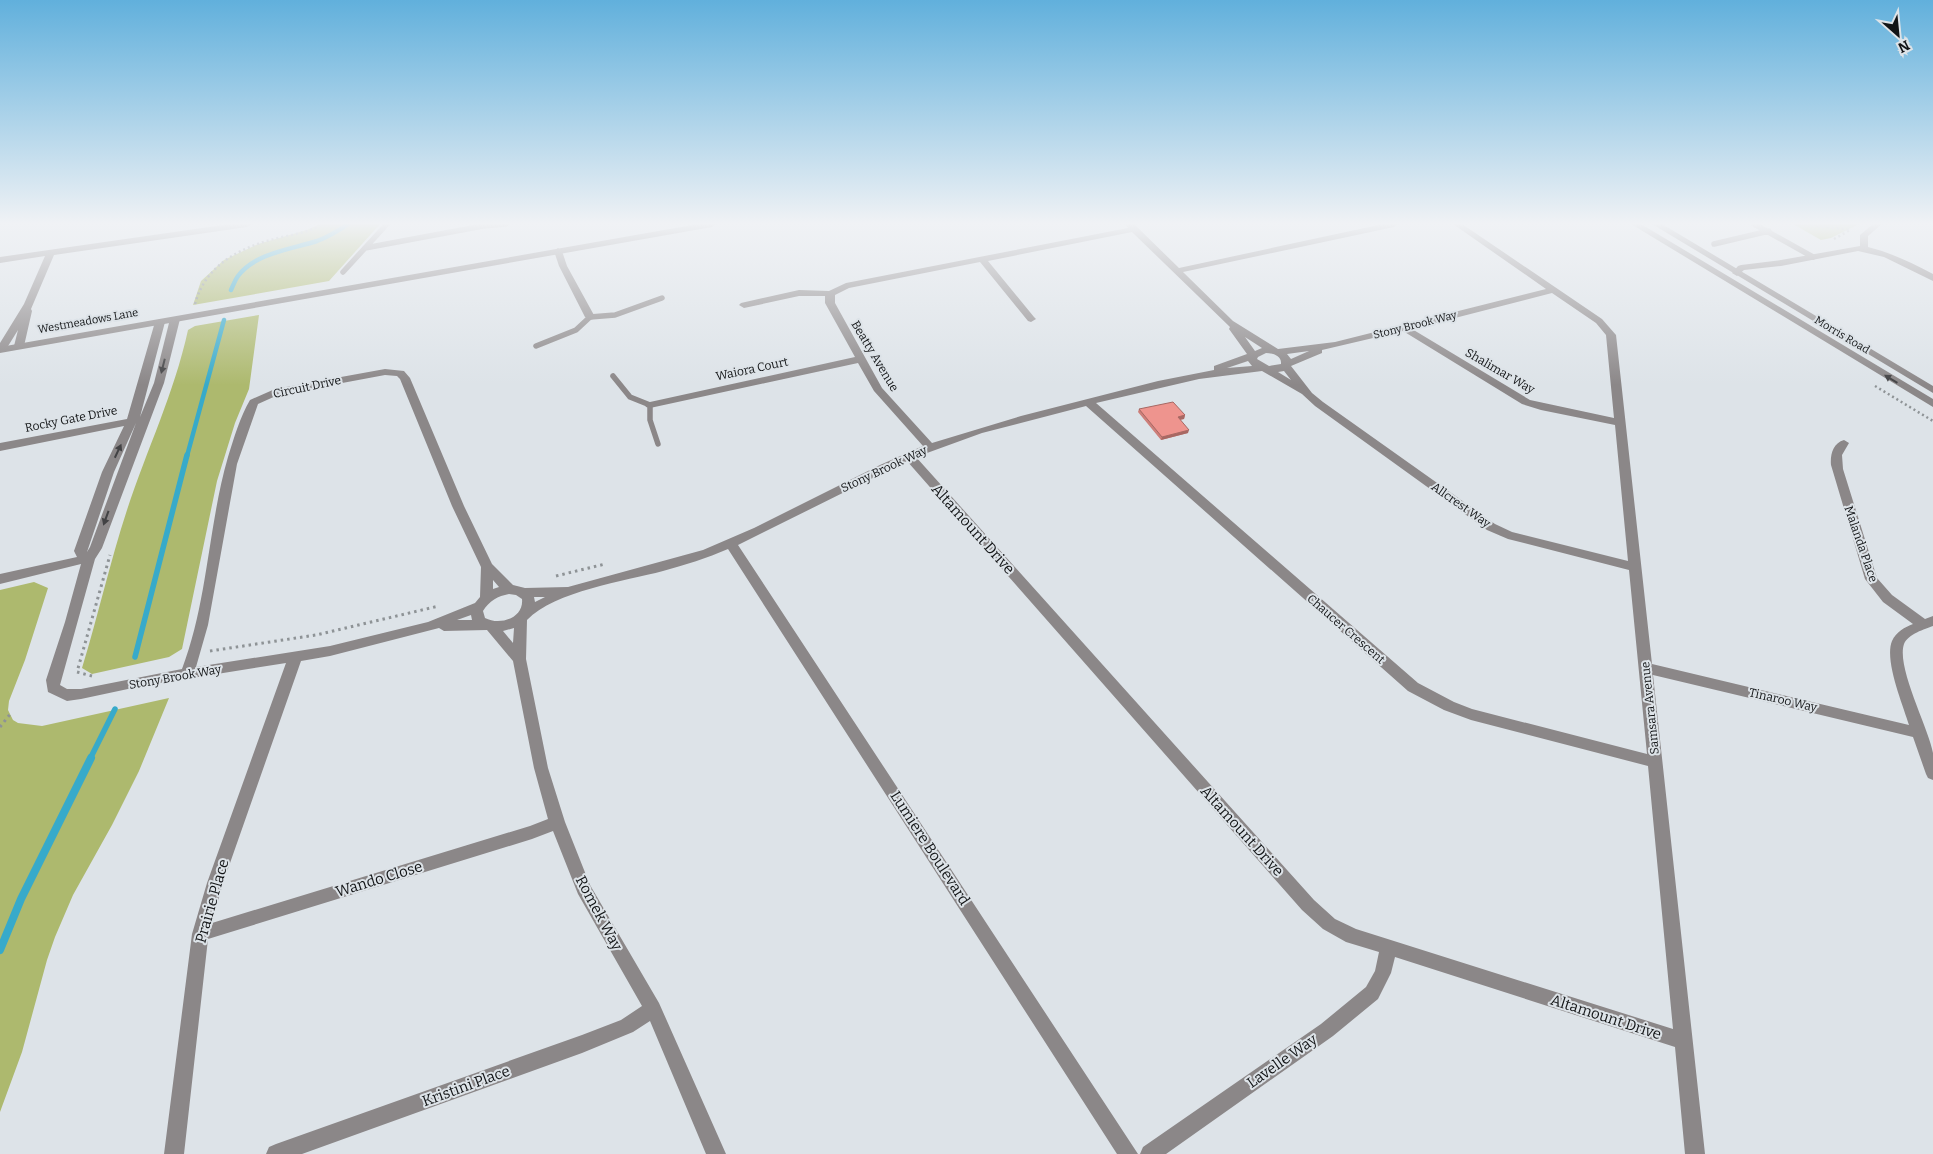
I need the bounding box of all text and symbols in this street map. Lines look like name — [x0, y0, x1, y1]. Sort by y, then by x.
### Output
north arrow — [1873, 10, 1923, 60]
text: N — [1895, 36, 1912, 56]
street label: Westmeadows Lane — [37, 306, 139, 336]
street label: Stony Brook Way — [1372, 308, 1458, 342]
street label: Morris Road — [1812, 313, 1872, 357]
street label: Beatty Avenue — [848, 318, 902, 394]
street label: Shalimar Way — [1463, 345, 1538, 397]
street label: Waiora Court — [715, 354, 790, 383]
one-way arrow — [159, 359, 167, 374]
street label: Circuit Drive — [272, 373, 342, 401]
one-way arrow — [1885, 375, 1898, 384]
street label: Rocky Gate Drive — [24, 403, 118, 435]
street label: Stony Brook Way — [839, 443, 930, 495]
one-way arrow — [115, 444, 123, 458]
street label: Allcrest Way — [1429, 479, 1494, 531]
street label: Altamount Drive — [928, 480, 1018, 578]
street label: Malanda Place — [1841, 504, 1881, 584]
one-way arrow — [102, 511, 110, 526]
street label: Chaucer Crescent — [1304, 591, 1388, 667]
street label: Samsara Avenue — [1638, 661, 1662, 755]
street label: Stony Brook Way — [128, 662, 223, 692]
street label: Tinaroo Way — [1748, 685, 1819, 715]
street label: Altamount Drive — [1197, 782, 1287, 880]
street label: Lumiere Boulevard — [886, 788, 974, 909]
street label: Prairie Place — [191, 857, 233, 945]
street label: Wando Close — [333, 857, 425, 901]
street label: Romek Way — [572, 873, 626, 953]
street label: Altamount Drive — [1548, 991, 1664, 1043]
street label: Lavelle Way — [1244, 1030, 1321, 1092]
street label: Kristini Place — [420, 1062, 512, 1110]

